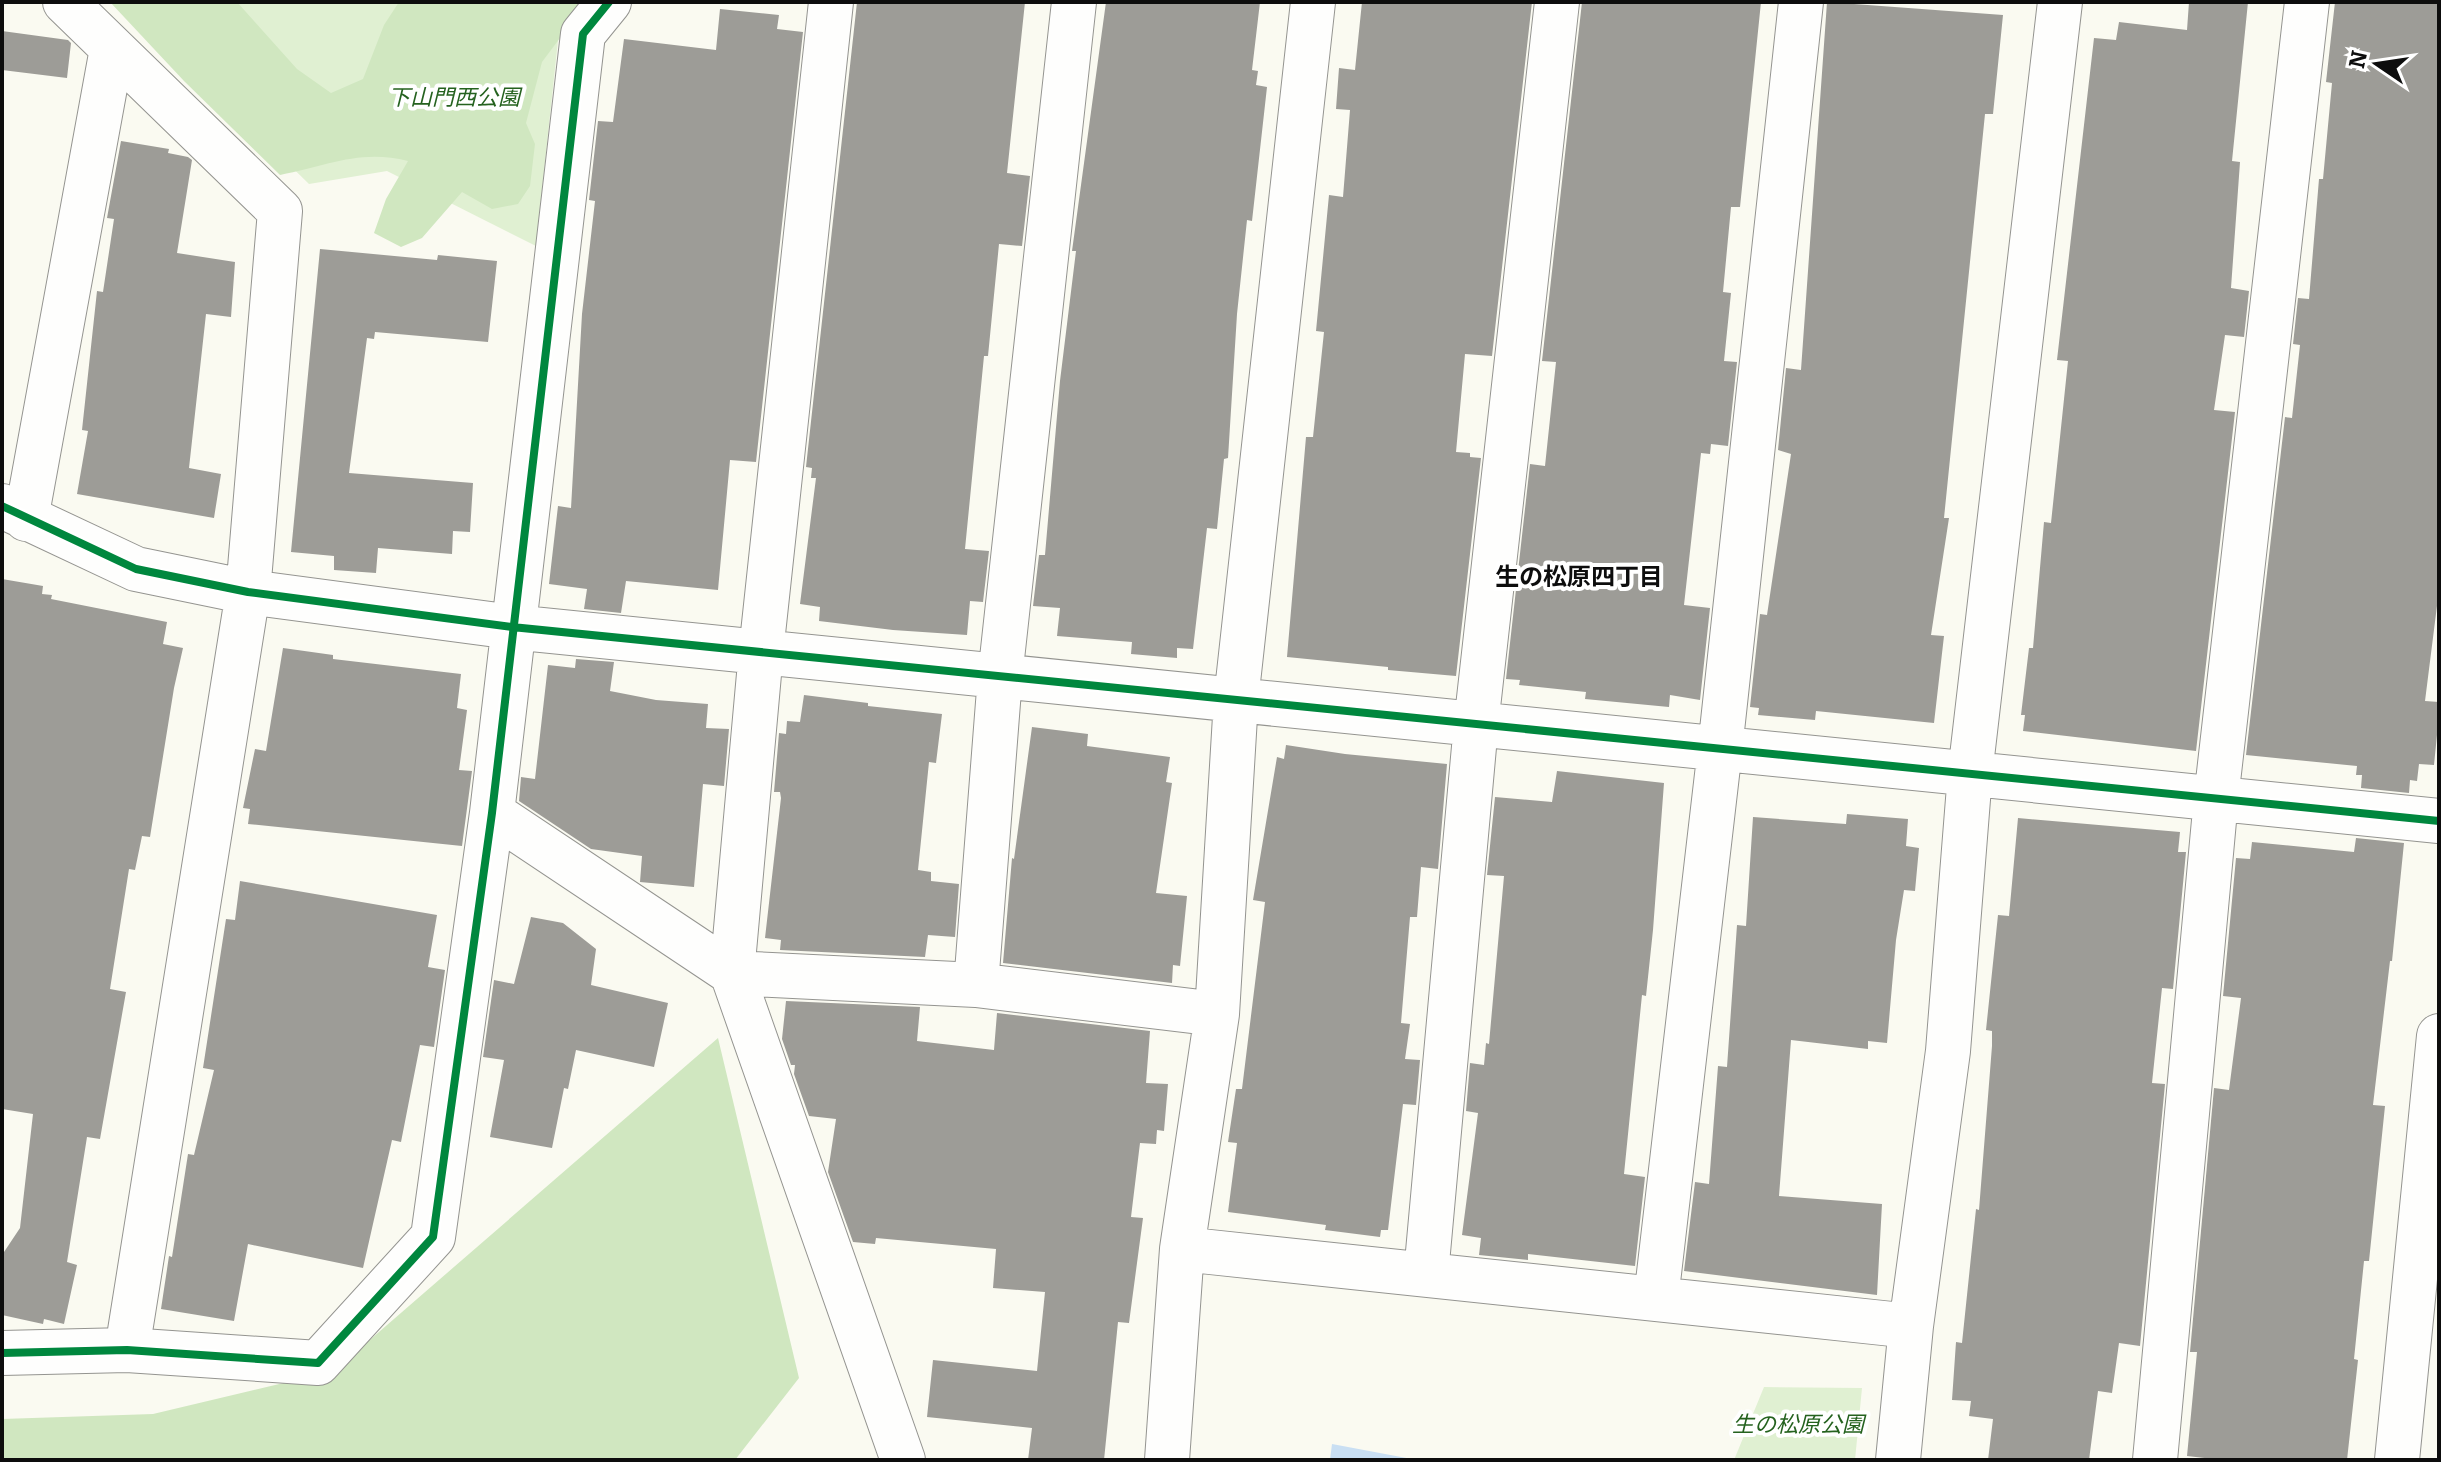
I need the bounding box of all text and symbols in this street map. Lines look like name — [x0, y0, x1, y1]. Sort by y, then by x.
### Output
north arrow — [2337, 24, 2417, 104]
text: N — [2343, 48, 2373, 71]
park label: 下山門西公園 — [388, 84, 523, 111]
district label: 生の松原四丁目 — [1495, 563, 1663, 591]
park label: 生の松原公園 — [1732, 1411, 1867, 1438]

